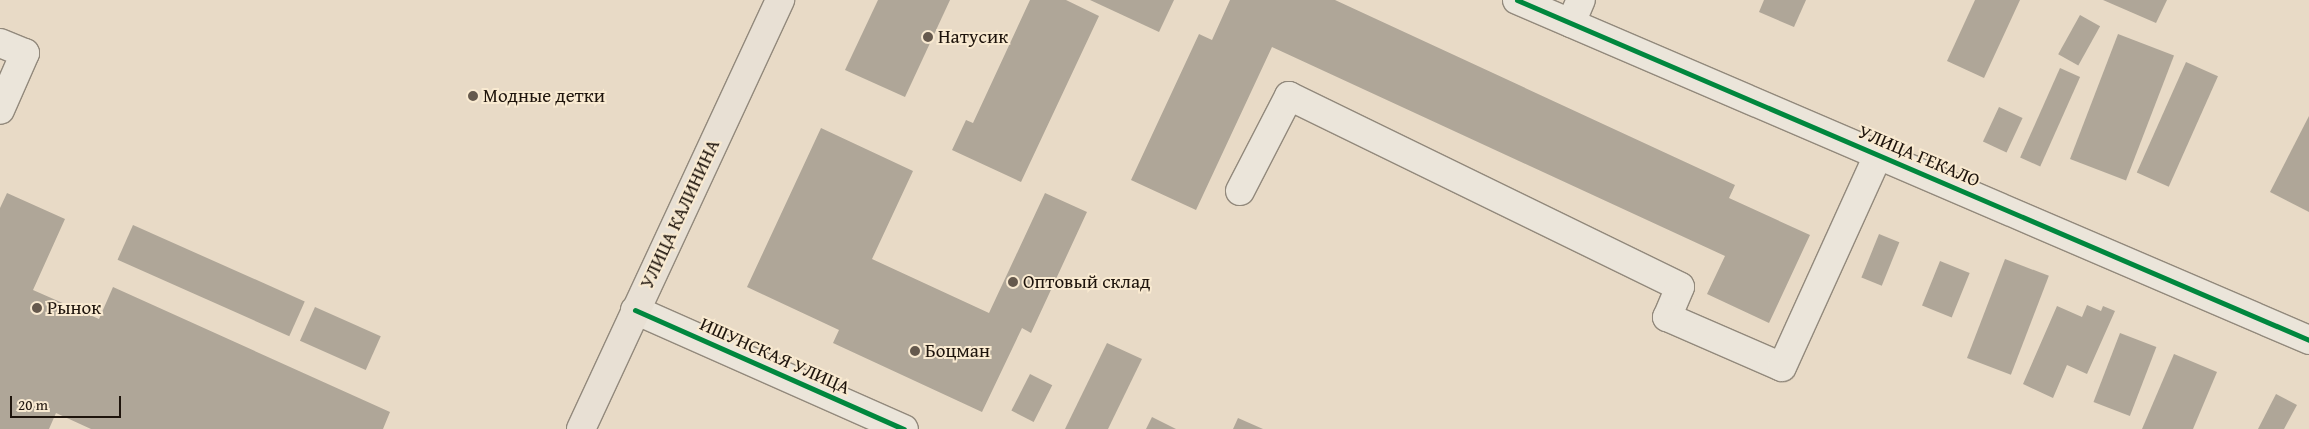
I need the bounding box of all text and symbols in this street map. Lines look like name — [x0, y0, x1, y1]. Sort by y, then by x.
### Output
place label: Натусик — [938, 26, 1008, 48]
marker: Натусик — [922, 31, 934, 43]
place label: Модные детки — [483, 85, 605, 107]
marker: Модные детки — [467, 90, 479, 102]
street label: УЛИЦА ГЕКАЛО — [1855, 120, 1983, 192]
street label: УЛИЦА КАЛИНИНА — [635, 136, 725, 292]
place label: Оптовый склад — [1023, 271, 1150, 293]
marker: Оптовый склад — [1007, 276, 1019, 288]
place label: Рынок — [47, 297, 101, 319]
marker: Рынок — [31, 302, 43, 314]
street label: ИШУНСКАЯ УЛИЦА — [696, 313, 854, 399]
place label: Боцман — [925, 340, 990, 362]
marker: Боцман — [909, 345, 921, 357]
scale bar — [12, 386, 124, 418]
text: 20 m — [18, 394, 48, 415]

